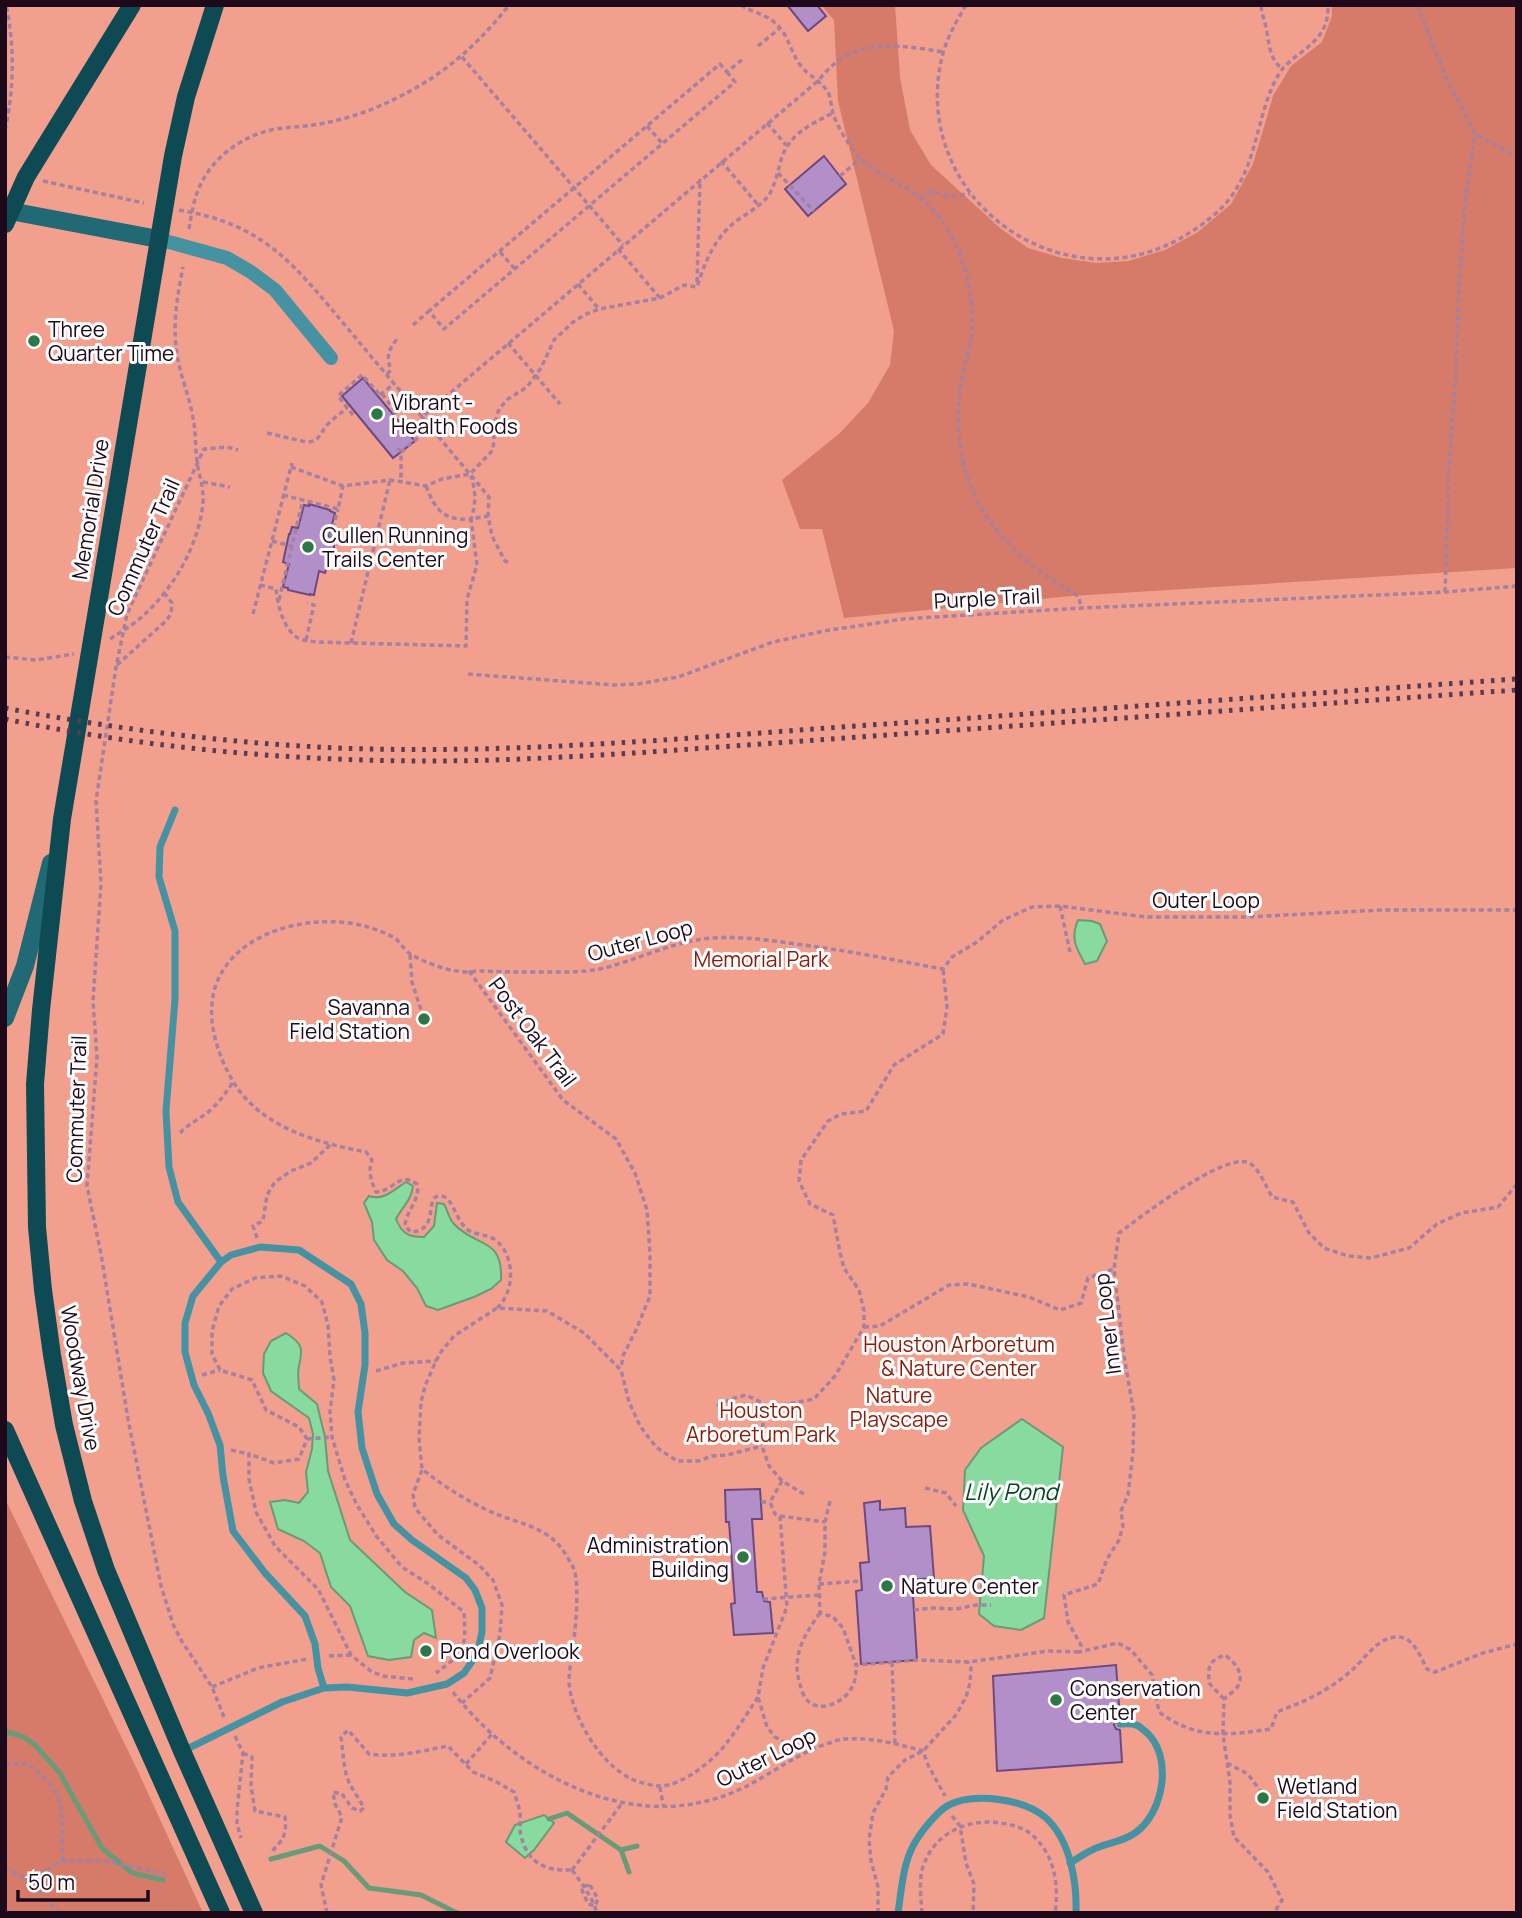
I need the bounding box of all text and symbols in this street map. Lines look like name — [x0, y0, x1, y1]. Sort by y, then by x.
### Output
place label: Three Quarter Time — [48, 315, 174, 367]
marker: Three Quarter Time — [26, 333, 42, 349]
place label: Vibrant - Health Foods — [391, 388, 518, 440]
marker: Vibrant - Health Foods — [369, 406, 385, 422]
street label: Memorial Drive — [65, 437, 115, 581]
street label: Commuter Trail — [100, 474, 186, 620]
place label: Cullen Running Trails Center — [322, 521, 468, 573]
marker: Cullen Running Trails Center — [300, 539, 316, 555]
street label: Purple Trail — [933, 581, 1041, 615]
street label: Outer Loop — [1152, 886, 1260, 914]
street label: Outer Loop — [584, 913, 696, 967]
park label: Memorial Park — [694, 945, 829, 973]
street label: Post Oak Trail — [483, 972, 583, 1092]
place label: Savanna Field Station — [289, 993, 410, 1045]
marker: Savanna Field Station — [416, 1011, 432, 1027]
street label: Commuter Trail — [59, 1035, 93, 1183]
street label: Inner Loop — [1087, 1272, 1127, 1376]
street label: Woodway Drive — [54, 1303, 108, 1453]
park label: Houston Arboretum & Nature Center — [863, 1330, 1055, 1382]
park label: Nature Playscape — [850, 1381, 948, 1433]
park label: Houston Arboretum Park — [686, 1396, 837, 1448]
water label: Lily Pond — [964, 1475, 1061, 1507]
place label: Administration Building — [587, 1531, 729, 1583]
marker: Administration Building — [735, 1549, 751, 1565]
place label: Nature Center — [901, 1572, 1039, 1600]
marker: Nature Center — [879, 1578, 895, 1594]
place label: Pond Overlook — [440, 1637, 580, 1665]
marker: Pond Overlook — [418, 1643, 434, 1659]
place label: Conservation Center — [1070, 1674, 1201, 1726]
marker: Conservation Center — [1048, 1692, 1064, 1708]
street label: Outer Loop — [711, 1721, 821, 1793]
place label: Wetland Field Station — [1277, 1772, 1398, 1824]
marker: Wetland Field Station — [1255, 1790, 1271, 1806]
scale bar — [18, 1858, 147, 1902]
text: 50 m — [28, 1868, 75, 1896]

